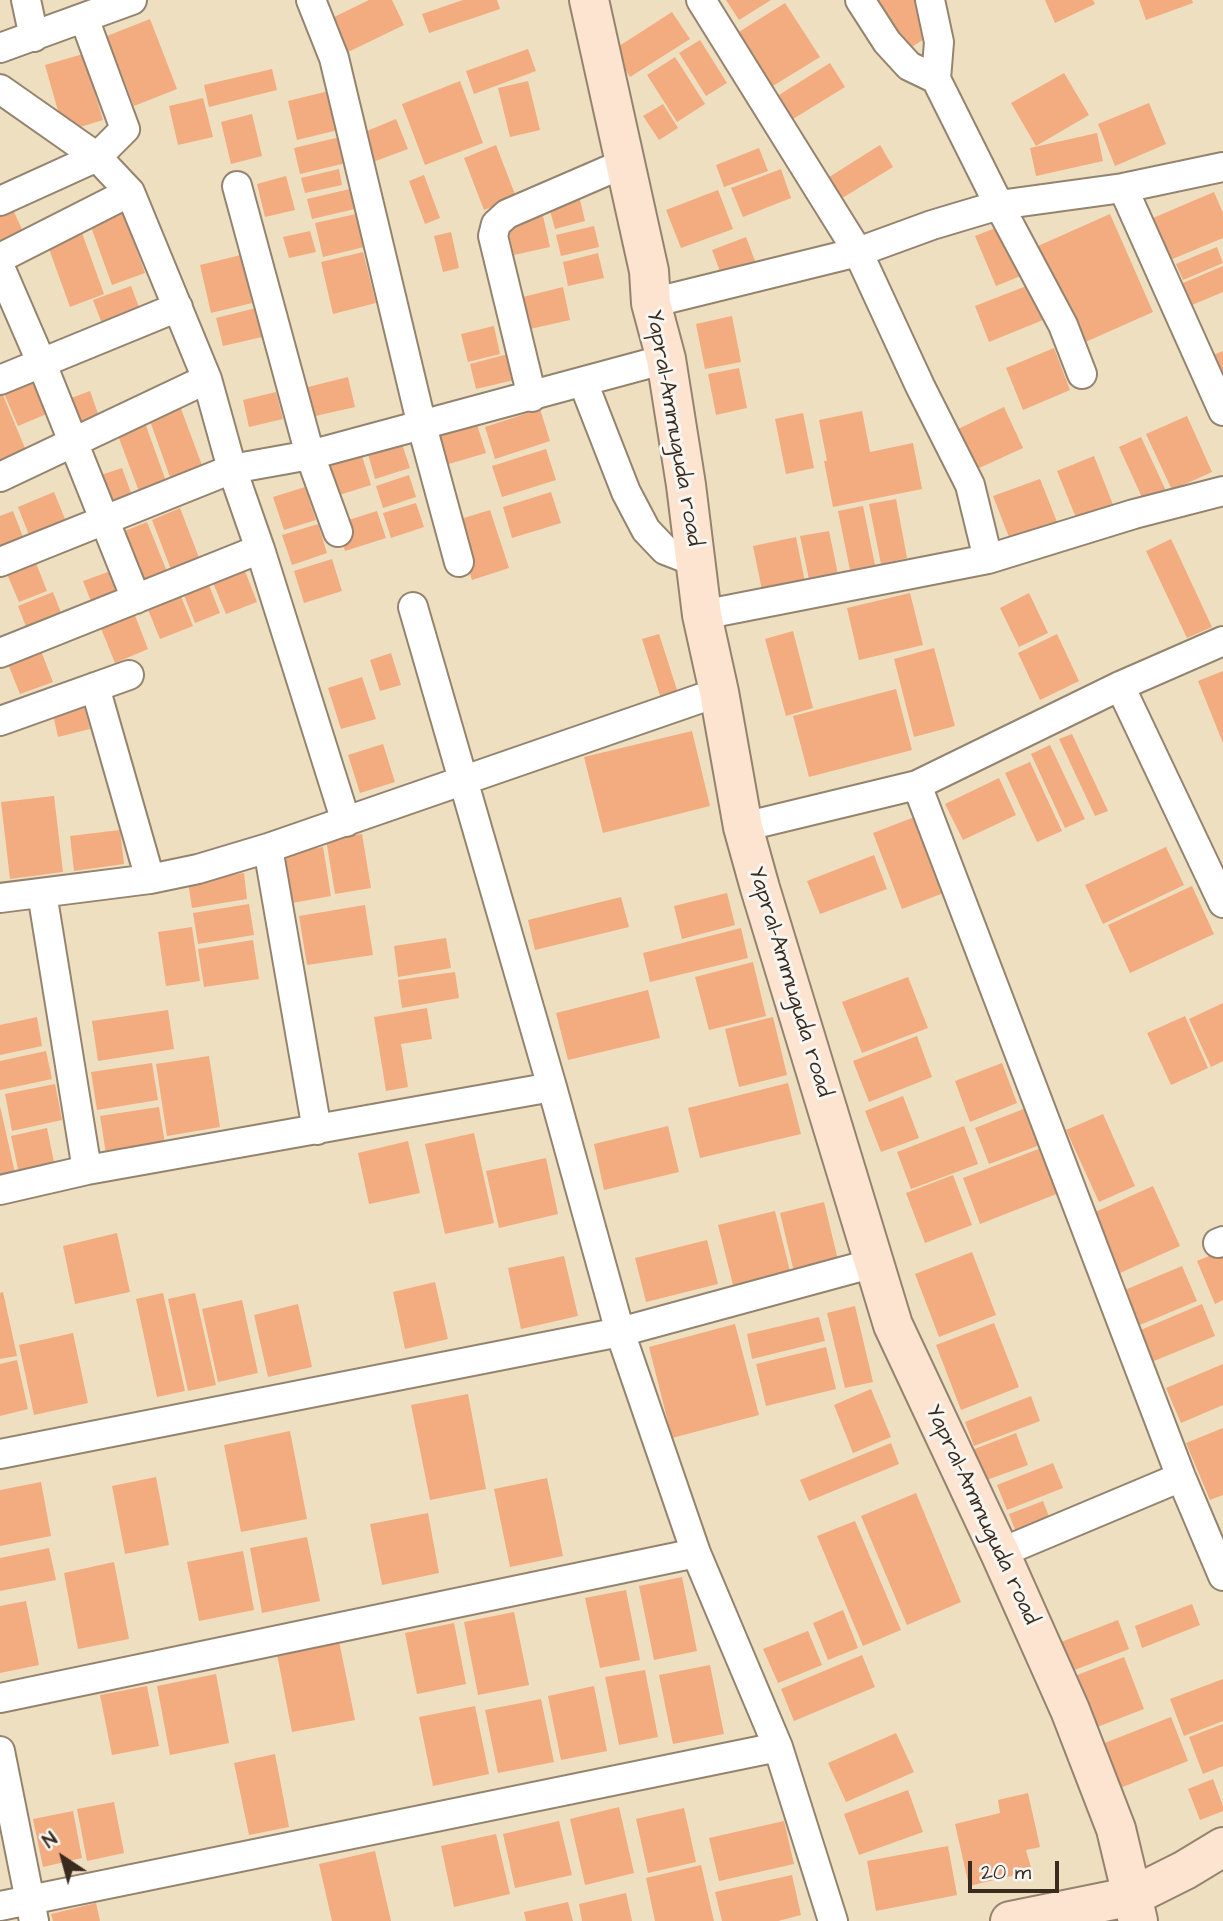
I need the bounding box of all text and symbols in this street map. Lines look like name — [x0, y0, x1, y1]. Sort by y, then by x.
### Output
street label: Yapral-Ammuguda road — [639, 308, 707, 548]
street label: Yapral-Ammuguda road — [741, 863, 837, 1101]
street label: Yapral-Ammuguda road — [918, 1401, 1044, 1629]
north arrow — [28, 1823, 98, 1893]
text: N — [38, 1826, 63, 1855]
scale bar — [971, 1848, 1062, 1892]
text: 20 m — [981, 1858, 1031, 1887]

